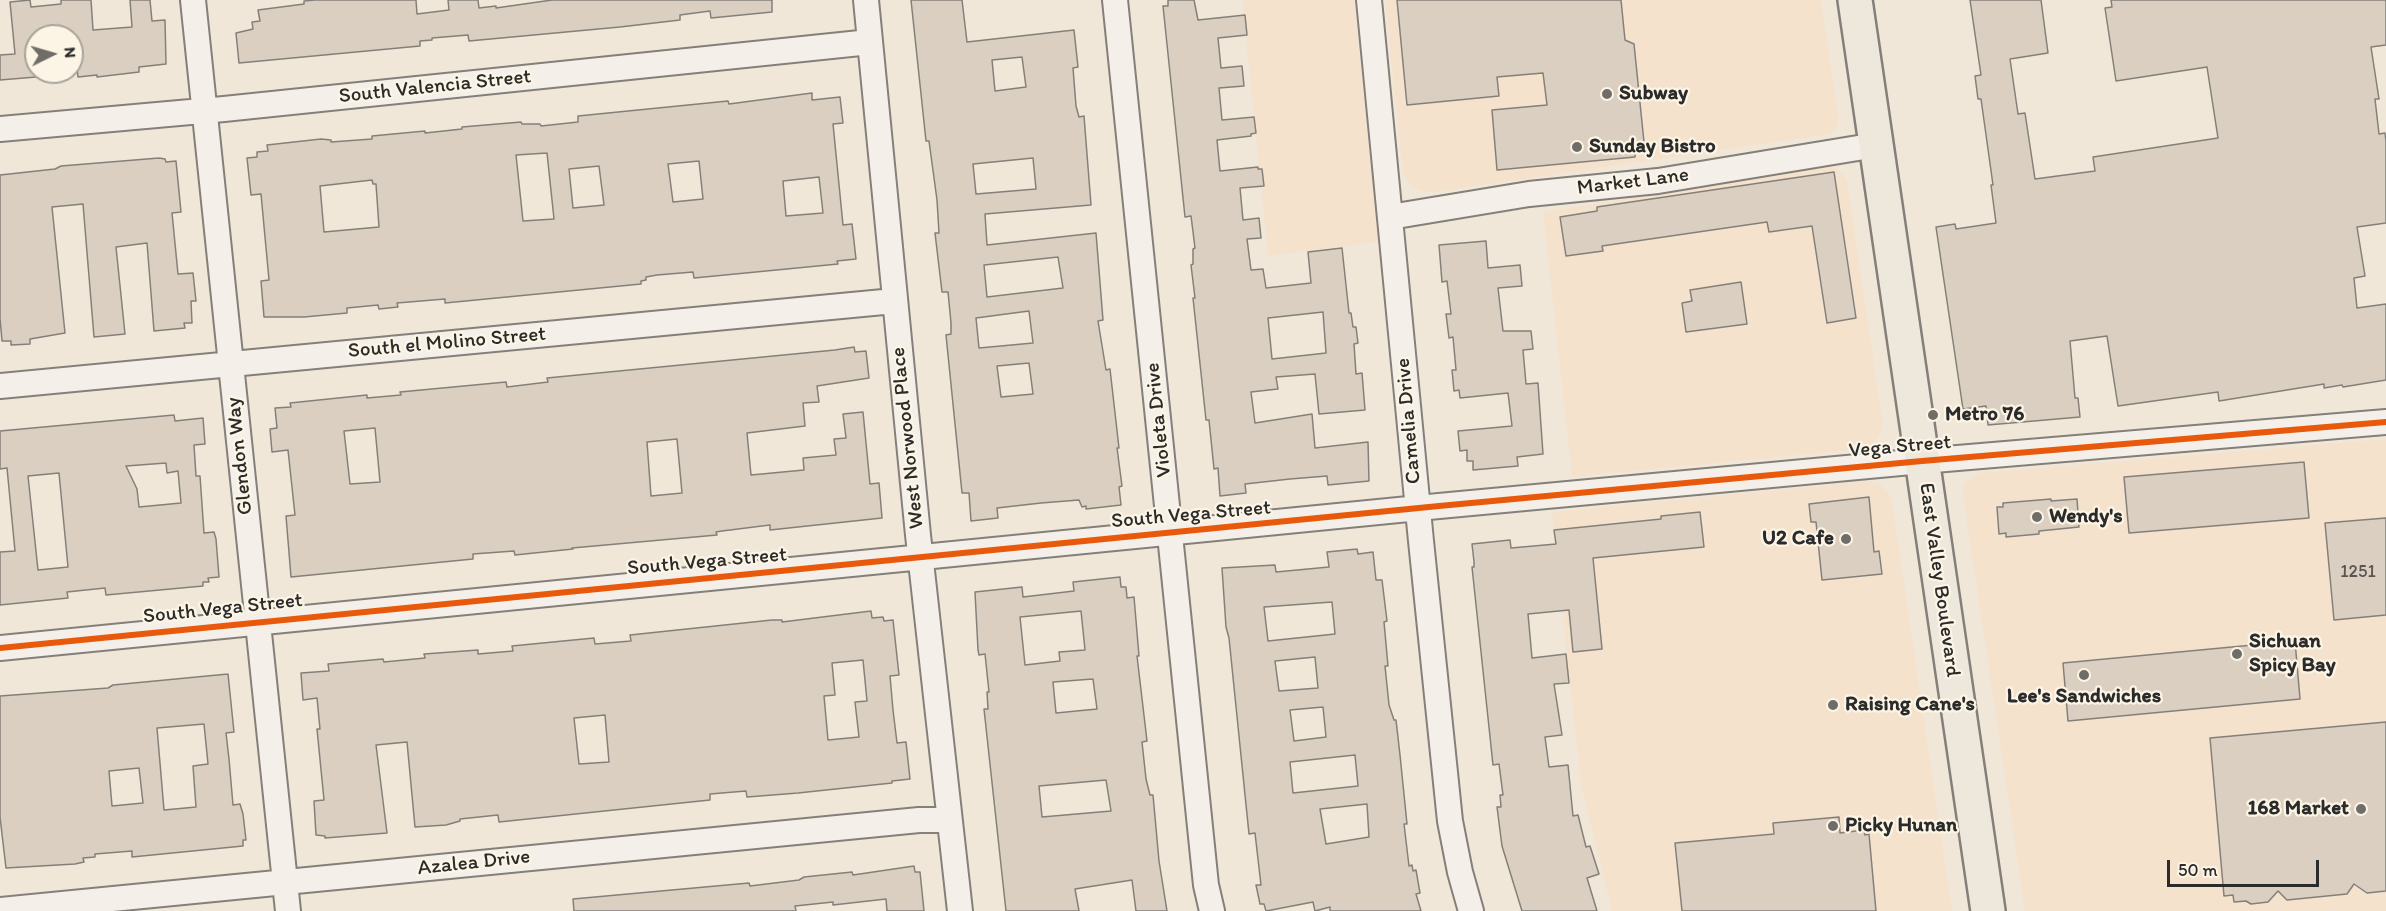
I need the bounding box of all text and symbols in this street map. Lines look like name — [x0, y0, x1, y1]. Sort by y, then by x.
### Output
north arrow — [24, 24, 84, 84]
text: N — [61, 46, 80, 59]
street label: South Valencia Street — [338, 64, 532, 110]
place label: Subway — [1619, 81, 1688, 107]
marker: Subway — [1600, 87, 1614, 101]
place label: Sunday Bistro — [1589, 134, 1716, 160]
marker: Sunday Bistro — [1570, 140, 1584, 154]
street label: Market Lane — [1576, 163, 1690, 201]
street label: South el Molino Street — [347, 322, 547, 364]
street label: West Norwood Place — [886, 346, 930, 530]
street label: Camelia Drive — [1391, 357, 1427, 485]
street label: Violeta Drive — [1140, 361, 1178, 479]
street label: Glendon Way — [221, 396, 259, 516]
place label: Metro 76 — [1945, 402, 2024, 428]
marker: Metro 76 — [1926, 408, 1940, 422]
street label: Vega Street — [1848, 430, 1952, 464]
street label: East Valley Boulevard — [1913, 481, 1965, 679]
street label: South Vega Street — [1110, 495, 1272, 535]
place label: Wendy's — [2049, 504, 2123, 530]
marker: Wendy's — [2030, 510, 2044, 524]
place label: U2 Cafe — [1762, 526, 1834, 552]
marker: U2 Cafe — [1839, 532, 1853, 546]
street label: South Vega Street — [626, 542, 788, 582]
house number: 1251 — [2340, 561, 2376, 583]
street label: South Vega Street — [142, 588, 304, 630]
place label: Sichuan Spicy Bay — [2249, 629, 2336, 679]
marker: Sichuan Spicy Bay — [2230, 647, 2244, 661]
marker: Lee's Sandwiches — [2077, 668, 2091, 682]
place label: Lee's Sandwiches — [2007, 684, 2161, 710]
place label: Raising Cane's — [1845, 692, 1975, 718]
marker: Raising Cane's — [1826, 698, 1840, 712]
place label: 168 Market — [2248, 796, 2349, 822]
marker: 168 Market — [2354, 802, 2368, 816]
place label: Picky Hunan — [1845, 813, 1957, 839]
marker: Picky Hunan — [1826, 819, 1840, 833]
street label: Azalea Drive — [417, 845, 531, 881]
scale bar — [2170, 848, 2322, 886]
text: 50 m — [2178, 859, 2218, 881]

